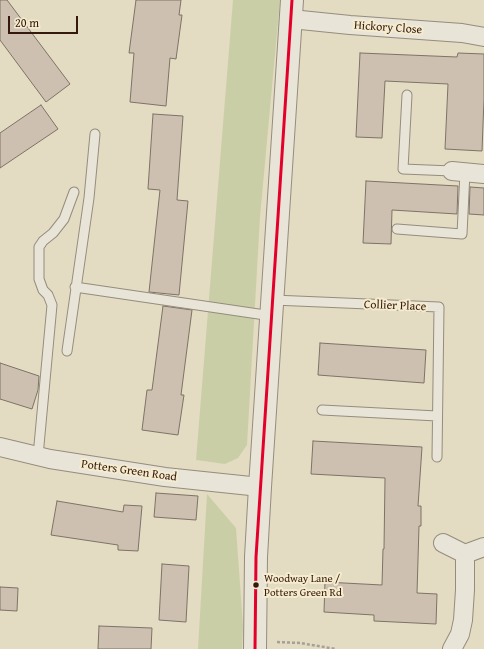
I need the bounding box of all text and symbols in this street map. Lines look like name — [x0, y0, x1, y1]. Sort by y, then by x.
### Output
scale bar — [10, 8, 80, 34]
text: 20 m — [15, 14, 39, 31]
street label: Hickory Close — [353, 18, 423, 38]
street label: Collier Place — [364, 298, 426, 314]
street label: Potters Green Road — [80, 457, 178, 485]
place label: Woodway Lane / Potters Green Rd — [264, 572, 342, 598]
marker: Woodway Lane / Potters Green Rd — [251, 580, 261, 590]

